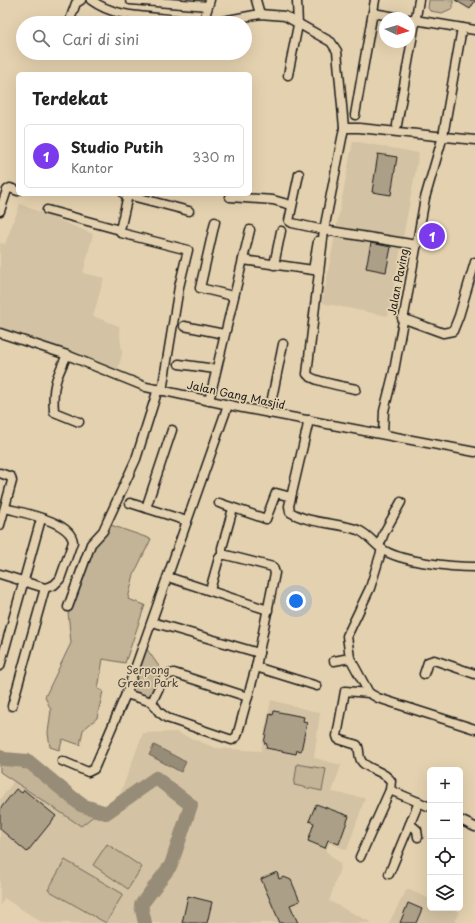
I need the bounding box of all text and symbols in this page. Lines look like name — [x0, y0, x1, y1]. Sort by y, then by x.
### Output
north arrow — [379, 12, 415, 48]
search box — [16, 16, 252, 60]
icon: search — [30, 27, 52, 49]
text: Cari di sini — [62, 27, 139, 50]
text: Terdekat — [32, 85, 108, 111]
text: Studio Putih — [71, 135, 163, 158]
text: 1 — [43, 147, 49, 166]
text: 330 m — [192, 147, 235, 166]
text: Kantor — [71, 158, 113, 177]
pin: 1 — [419, 221, 445, 251]
street label: Jalan Paving — [383, 247, 412, 317]
street label: Jalan Gang Masjid — [185, 376, 287, 413]
your location — [286, 591, 306, 611]
park label: Serpong Green Park — [118, 661, 179, 691]
map controls — [427, 767, 463, 911]
button: + — [427, 767, 463, 803]
button: − — [427, 803, 463, 839]
button: locate — [427, 839, 463, 875]
button: layers — [427, 875, 463, 911]

